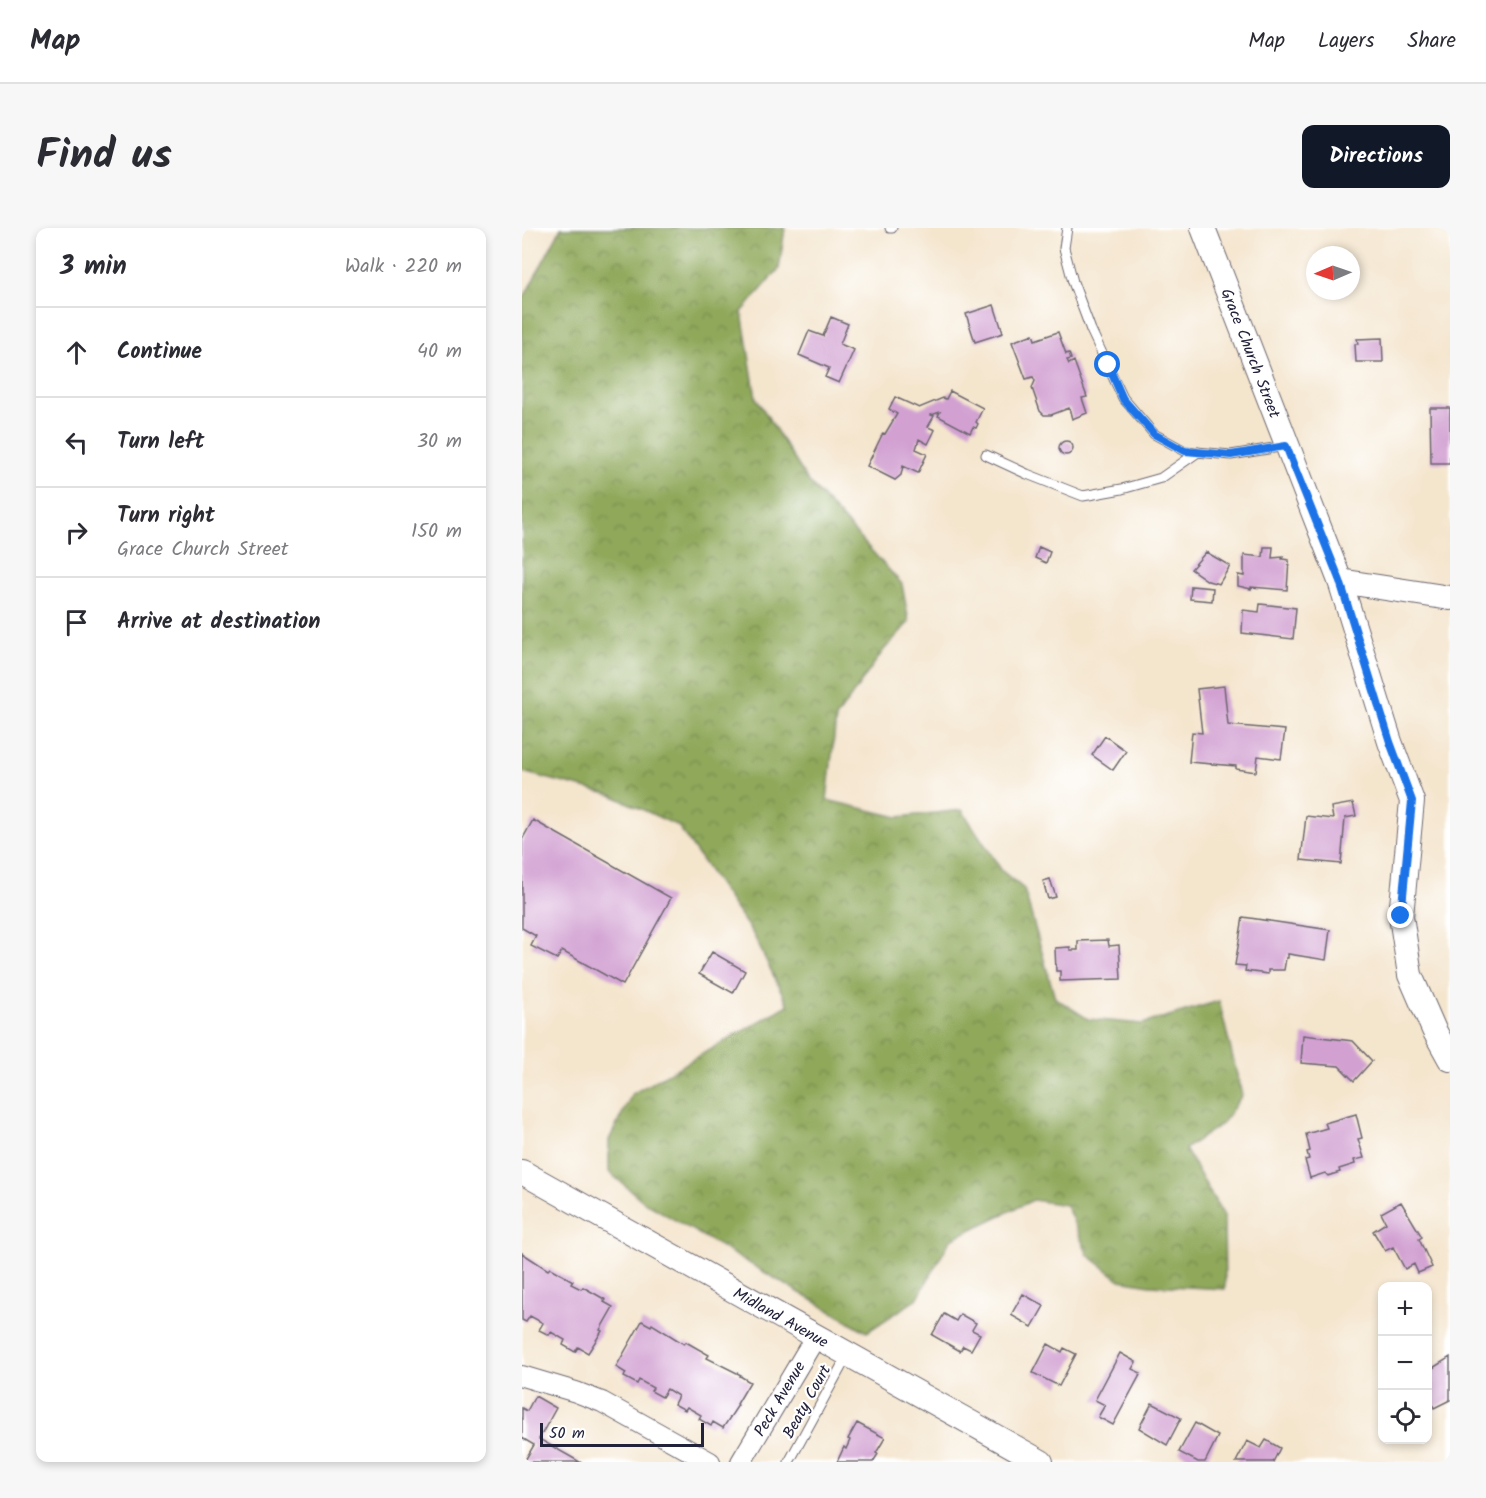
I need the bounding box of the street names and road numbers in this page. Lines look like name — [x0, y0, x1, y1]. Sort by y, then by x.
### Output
street label: Grace Church Street — [1214, 285, 1287, 423]
street label: Midland Avenue — [728, 1281, 833, 1355]
street label: Peck Avenue — [748, 1357, 812, 1442]
street label: Beaty Court — [777, 1360, 838, 1443]

